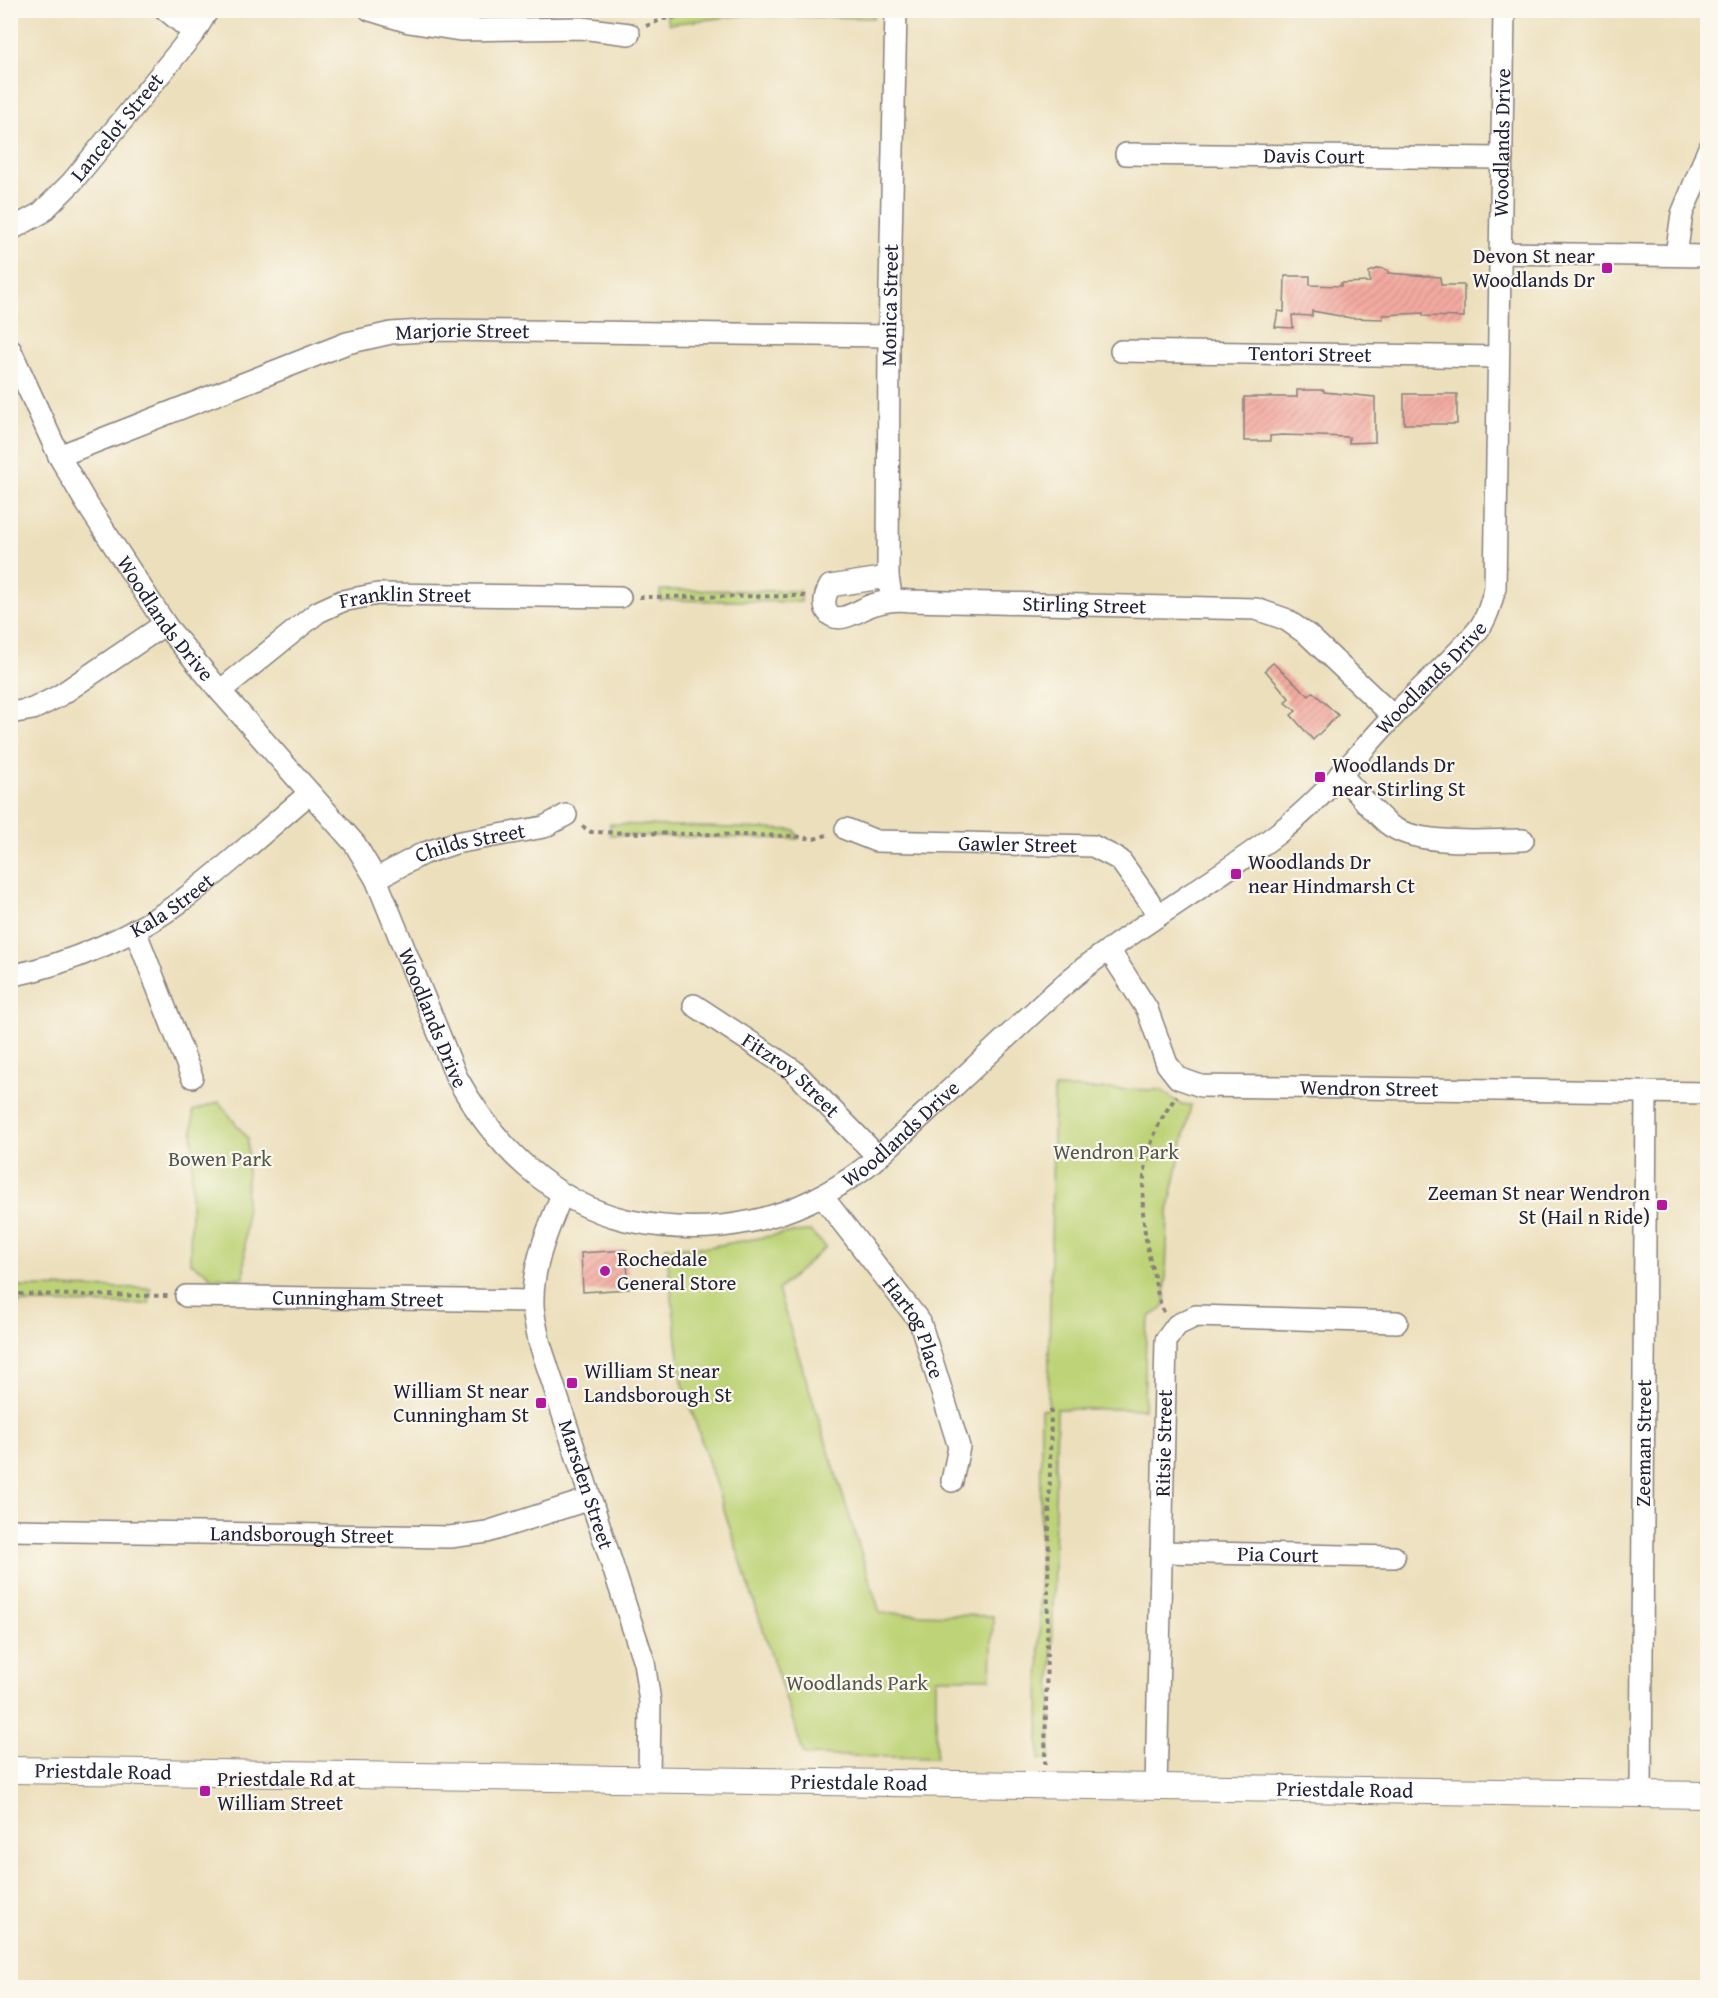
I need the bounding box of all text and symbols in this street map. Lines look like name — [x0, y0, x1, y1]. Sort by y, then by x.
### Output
street label: Lancelot Street — [62, 65, 171, 188]
street label: Woodlands Drive — [1485, 68, 1518, 217]
street label: Davis Court — [1263, 139, 1365, 172]
place label: Devon St near Woodlands Dr — [1472, 240, 1595, 295]
street label: Monica Street — [873, 243, 906, 367]
marker: Devon St near Woodlands Dr — [1600, 261, 1614, 275]
street label: Marjorie Street — [394, 314, 530, 348]
street label: Tentori Street — [1248, 337, 1372, 370]
street label: Woodlands Drive — [110, 549, 222, 688]
street label: Franklin Street — [336, 578, 472, 616]
street label: Stirling Street — [1022, 588, 1147, 621]
street label: Woodlands Drive — [1368, 615, 1494, 741]
place label: Woodlands Dr near Stirling St — [1332, 749, 1466, 804]
marker: Woodlands Dr near Stirling St — [1313, 770, 1327, 784]
street label: Childs Street — [409, 815, 528, 870]
street label: Gawler Street — [958, 827, 1078, 861]
place label: Woodlands Dr near Hindmarsh Ct — [1248, 846, 1416, 901]
street label: Kala Street — [124, 865, 221, 945]
marker: Woodlands Dr near Hindmarsh Ct — [1229, 867, 1243, 881]
street label: Woodlands Drive — [391, 943, 476, 1094]
street label: Fitzroy Street — [736, 1025, 848, 1125]
street label: Wendron Street — [1300, 1071, 1439, 1104]
street label: Woodlands Drive — [835, 1072, 966, 1195]
park label: Wendron Park — [1053, 1136, 1179, 1167]
park label: Bowen Park — [168, 1143, 272, 1174]
place label: Zeeman St near Wendron St (Hail n Ride) — [1428, 1177, 1650, 1232]
marker: Zeeman St near Wendron St (Hail n Ride) — [1655, 1198, 1669, 1212]
place label: Rochedale General Store — [617, 1243, 736, 1298]
marker: Rochedale General Store — [598, 1264, 612, 1278]
street label: Hartog Place — [875, 1270, 953, 1382]
street label: Cunningham Street — [272, 1281, 444, 1315]
place label: William St near Landsborough St — [584, 1355, 733, 1410]
place label: William St near Cunningham St — [393, 1375, 530, 1430]
marker: William St near Landsborough St — [565, 1376, 579, 1390]
street label: Zeeman Street — [1627, 1379, 1659, 1507]
street label: Ritsie Street — [1147, 1389, 1180, 1497]
marker: William St near Cunningham St — [534, 1396, 548, 1410]
street label: Marsden Street — [551, 1415, 622, 1554]
street label: Landsborough Street — [210, 1517, 395, 1551]
street label: Pia Court — [1237, 1538, 1320, 1570]
park label: Woodlands Park — [786, 1667, 928, 1698]
street label: Priestdale Road — [34, 1754, 172, 1787]
place label: Priestdale Rd at William Street — [217, 1763, 356, 1818]
street label: Priestdale Road — [790, 1765, 928, 1799]
street label: Priestdale Road — [1276, 1773, 1414, 1806]
marker: Priestdale Rd at William Street — [198, 1784, 212, 1798]

